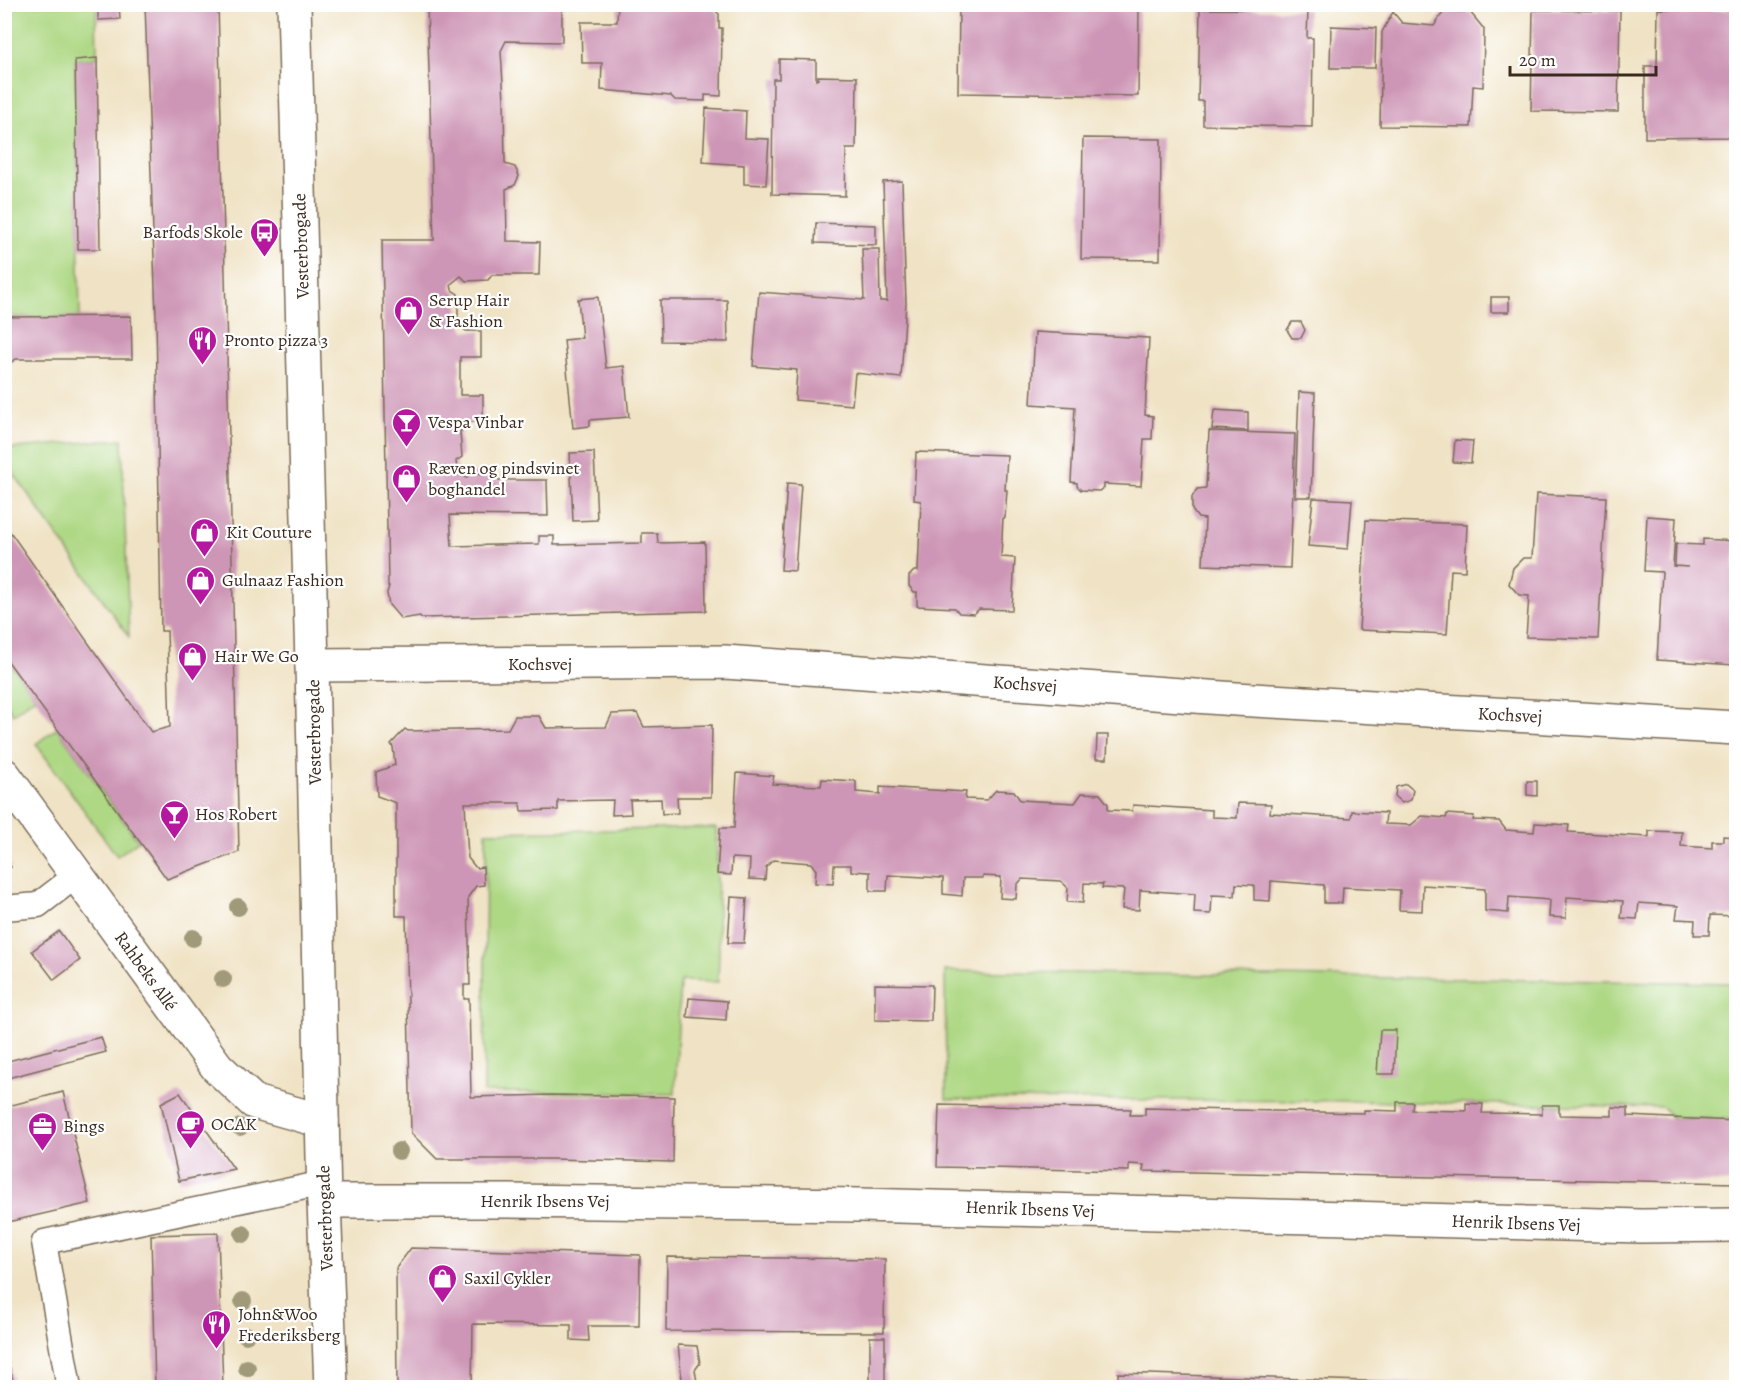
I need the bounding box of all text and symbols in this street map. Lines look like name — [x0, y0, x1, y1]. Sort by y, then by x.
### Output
scale bar — [1510, 39, 1656, 77]
text: 20 m — [1519, 48, 1556, 72]
street label: Vesterbrogade — [287, 193, 315, 300]
bus stop icon: Barfods Skole — [248, 216, 280, 258]
place label: Barfods Skole — [143, 220, 243, 244]
place label: Serup Hair & Fashion — [429, 288, 510, 333]
shop icon: Serup Hair & Fashion — [392, 294, 424, 336]
restaurant icon: Pronto pizza 3 — [187, 324, 219, 366]
place label: Pronto pizza 3 — [224, 328, 328, 352]
bar icon: Vespa Vinbar — [391, 406, 423, 448]
place label: Vespa Vinbar — [427, 410, 524, 434]
place label: Ræven og pindsvinet boghandel — [428, 456, 580, 501]
shop icon: Ræven og pindsvinet boghandel — [391, 462, 423, 504]
shop icon: Kit Couture — [189, 516, 221, 558]
place label: Kit Couture — [226, 520, 312, 544]
shop icon: Gulnaaz Fashion — [185, 564, 217, 606]
place label: Gulnaaz Fashion — [222, 568, 344, 592]
shop icon: Hair We Go — [177, 640, 209, 682]
place label: Hair We Go — [214, 644, 299, 668]
street label: Kochsvej — [508, 652, 572, 676]
street label: Kochsvej — [992, 670, 1058, 698]
street label: Vesterbrogade — [301, 679, 327, 786]
street label: Kochsvej — [1477, 701, 1543, 729]
bar icon: Hos Robert — [158, 798, 190, 840]
place label: Hos Robert — [195, 802, 277, 826]
street label: Rahbeks Allé — [109, 926, 183, 1016]
cafe icon: OCAK — [174, 1108, 206, 1150]
office icon: Bings — [26, 1110, 58, 1152]
place label: OCAK — [211, 1112, 257, 1136]
place label: Bings — [63, 1114, 105, 1138]
street label: Vesterbrogade — [311, 1165, 339, 1272]
street label: Henrik Ibsens Vej — [480, 1189, 610, 1213]
street label: Henrik Ibsens Vej — [965, 1195, 1095, 1223]
street label: Henrik Ibsens Vej — [1451, 1209, 1581, 1237]
shop icon: Saxil Cykler — [427, 1262, 459, 1304]
place label: Saxil Cykler — [464, 1266, 551, 1290]
place label: John&Woo Frederiksberg — [238, 1302, 341, 1347]
restaurant icon: John&Woo Frederiksberg — [201, 1308, 233, 1350]

